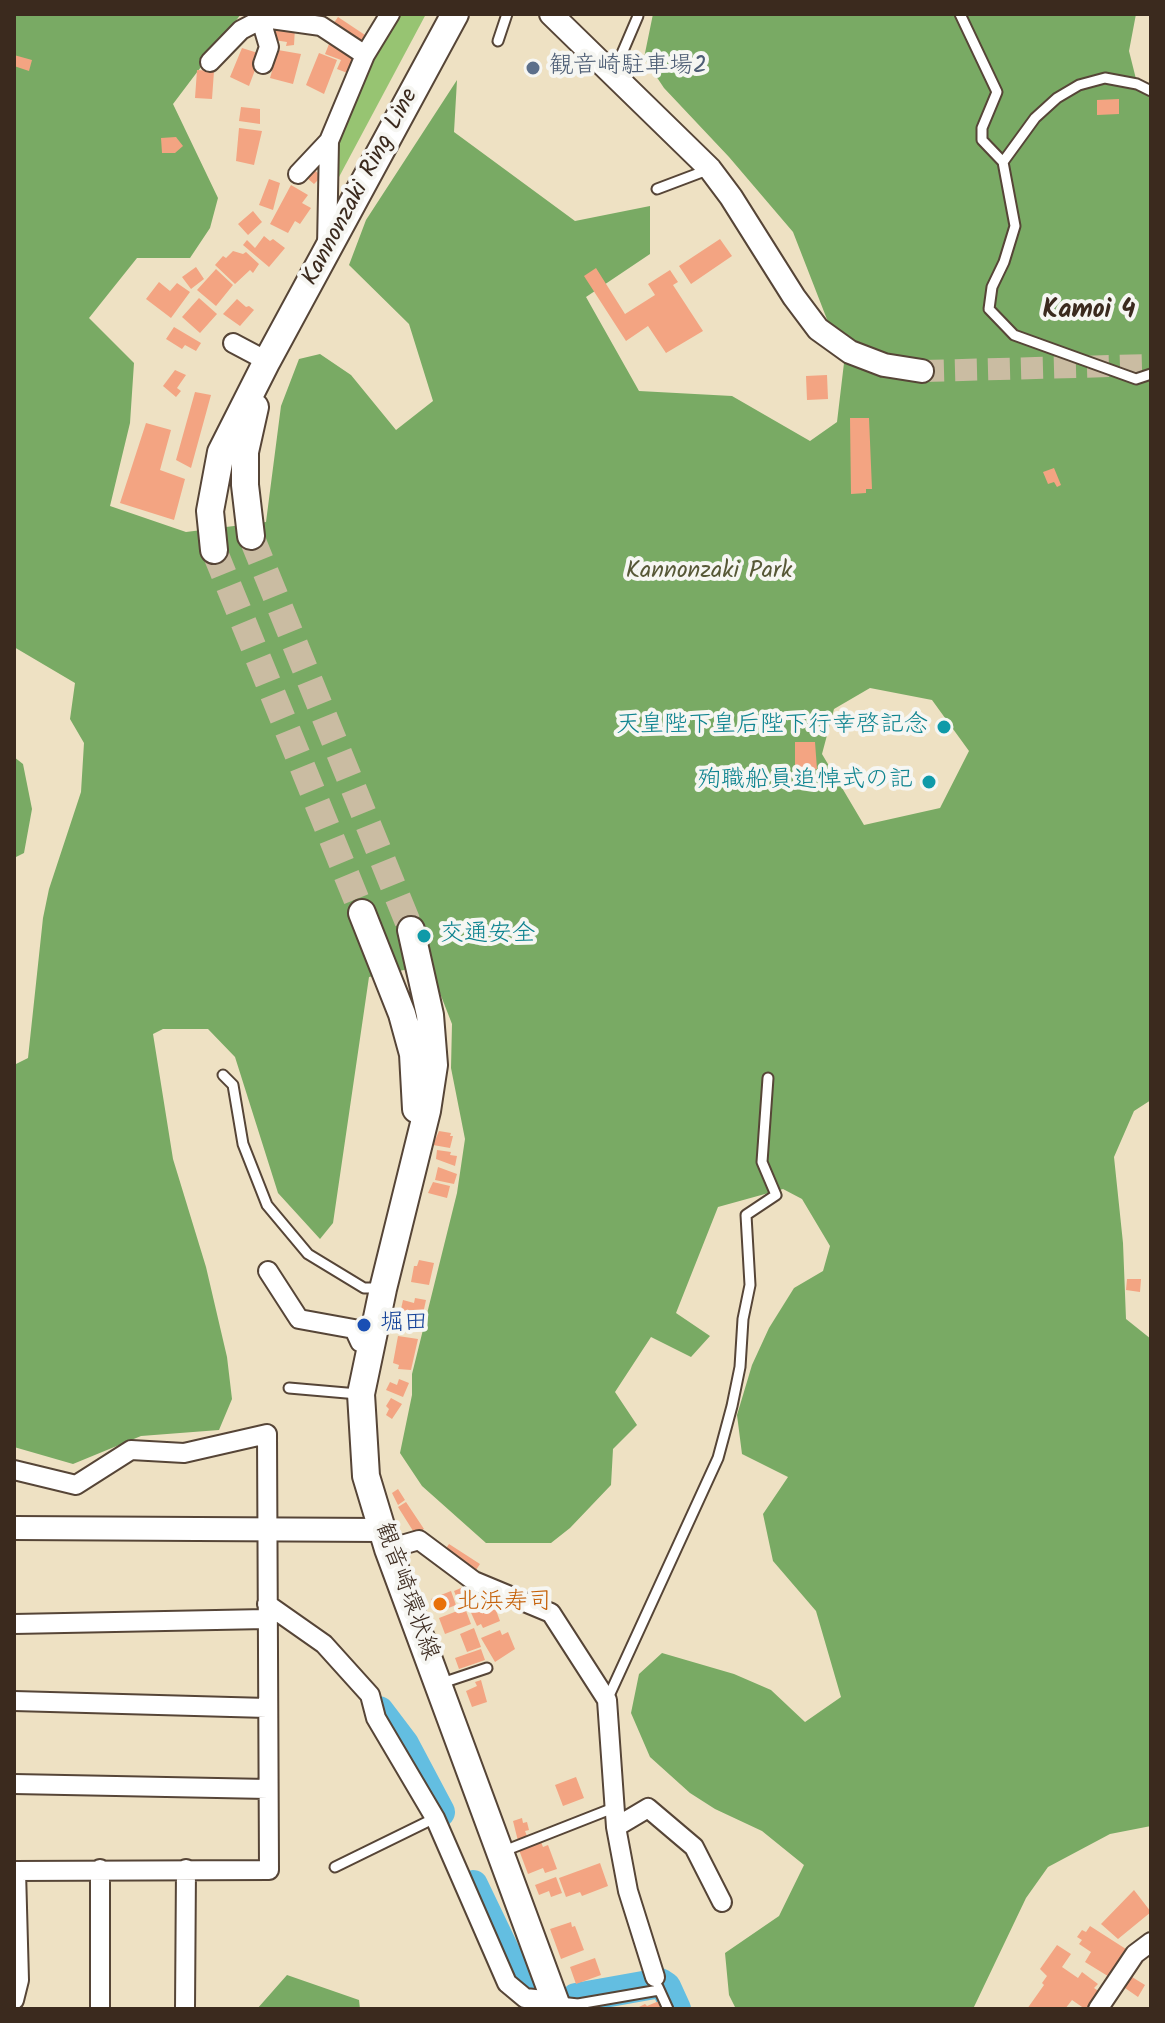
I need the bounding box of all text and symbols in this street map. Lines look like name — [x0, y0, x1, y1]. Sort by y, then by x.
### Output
place label: 観音崎駐車場2 — [549, 54, 707, 82]
marker: 観音崎駐車場2 — [524, 59, 542, 77]
street label: Kannonzaki Ring Line — [298, 85, 426, 291]
district label: Kamoi 4 — [1042, 297, 1136, 329]
park label: Kannonzaki Park — [626, 559, 792, 587]
place label: 天皇陛下皇后陛下行幸啓記念 — [616, 713, 928, 741]
marker: 天皇陛下皇后陛下行幸啓記念 — [935, 718, 953, 736]
place label: 殉職船員追悼式の記 — [697, 768, 913, 796]
marker: 殉職船員追悼式の記 — [920, 773, 938, 791]
place label: 交通安全 — [440, 922, 536, 950]
marker: 交通安全 — [415, 927, 433, 945]
place label: 堀田 — [380, 1311, 428, 1339]
marker: 堀田 — [355, 1316, 373, 1334]
street label: 観音崎環状線 — [367, 1519, 443, 1665]
place label: 北浜寿司 — [456, 1590, 552, 1618]
marker: 北浜寿司 — [431, 1595, 449, 1613]

